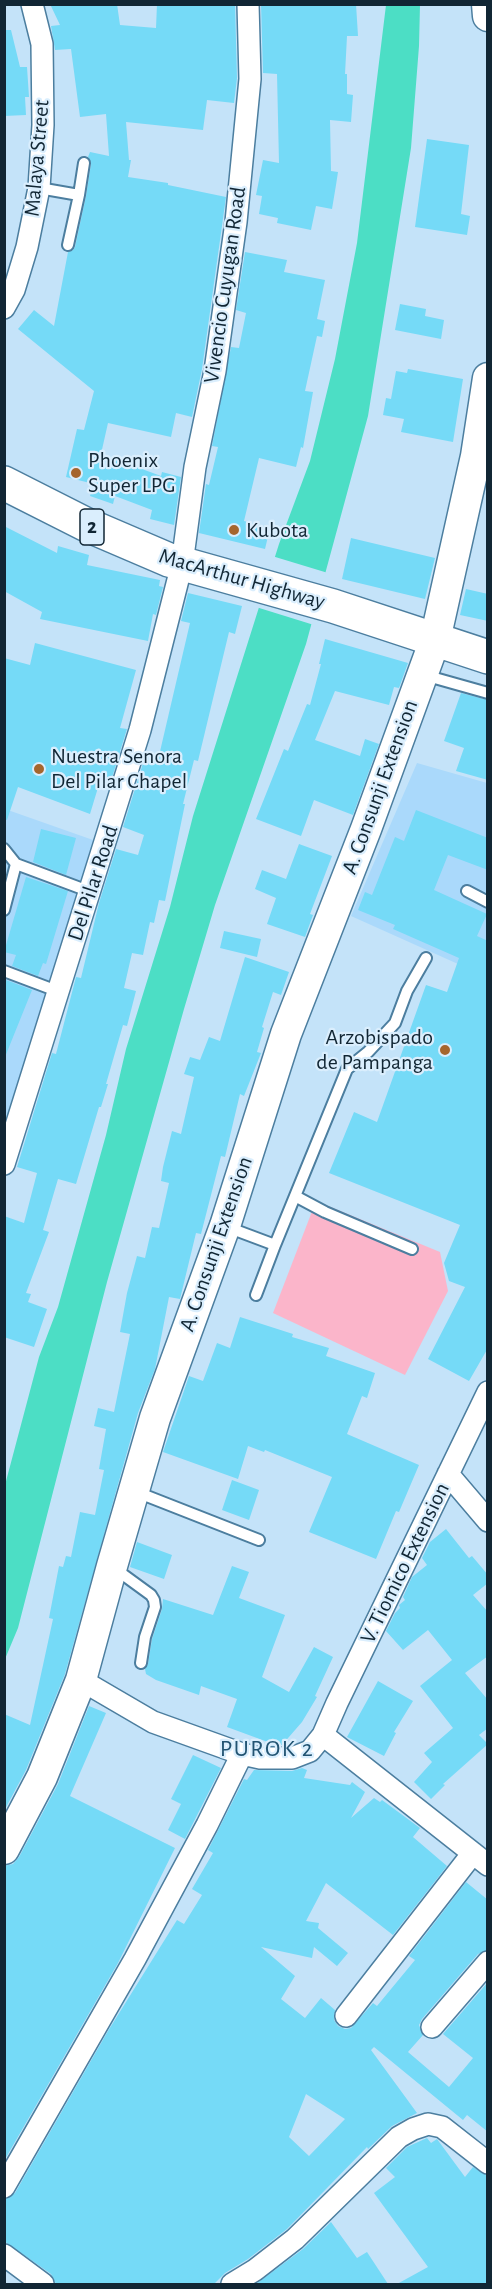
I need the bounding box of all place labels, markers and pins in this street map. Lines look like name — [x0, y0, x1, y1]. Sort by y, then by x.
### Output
place label: Phoenix Super LPG — [88, 447, 175, 499]
marker: Phoenix Super LPG — [69, 466, 83, 480]
place label: Kubota — [246, 517, 308, 543]
marker: Kubota — [227, 523, 241, 537]
place label: Nuestra Senora Del Pilar Chapel — [51, 743, 187, 794]
marker: Nuestra Senora Del Pilar Chapel — [32, 762, 46, 776]
place label: Arzobispado de Pampanga — [316, 1024, 433, 1076]
marker: Arzobispado de Pampanga — [438, 1043, 452, 1057]

